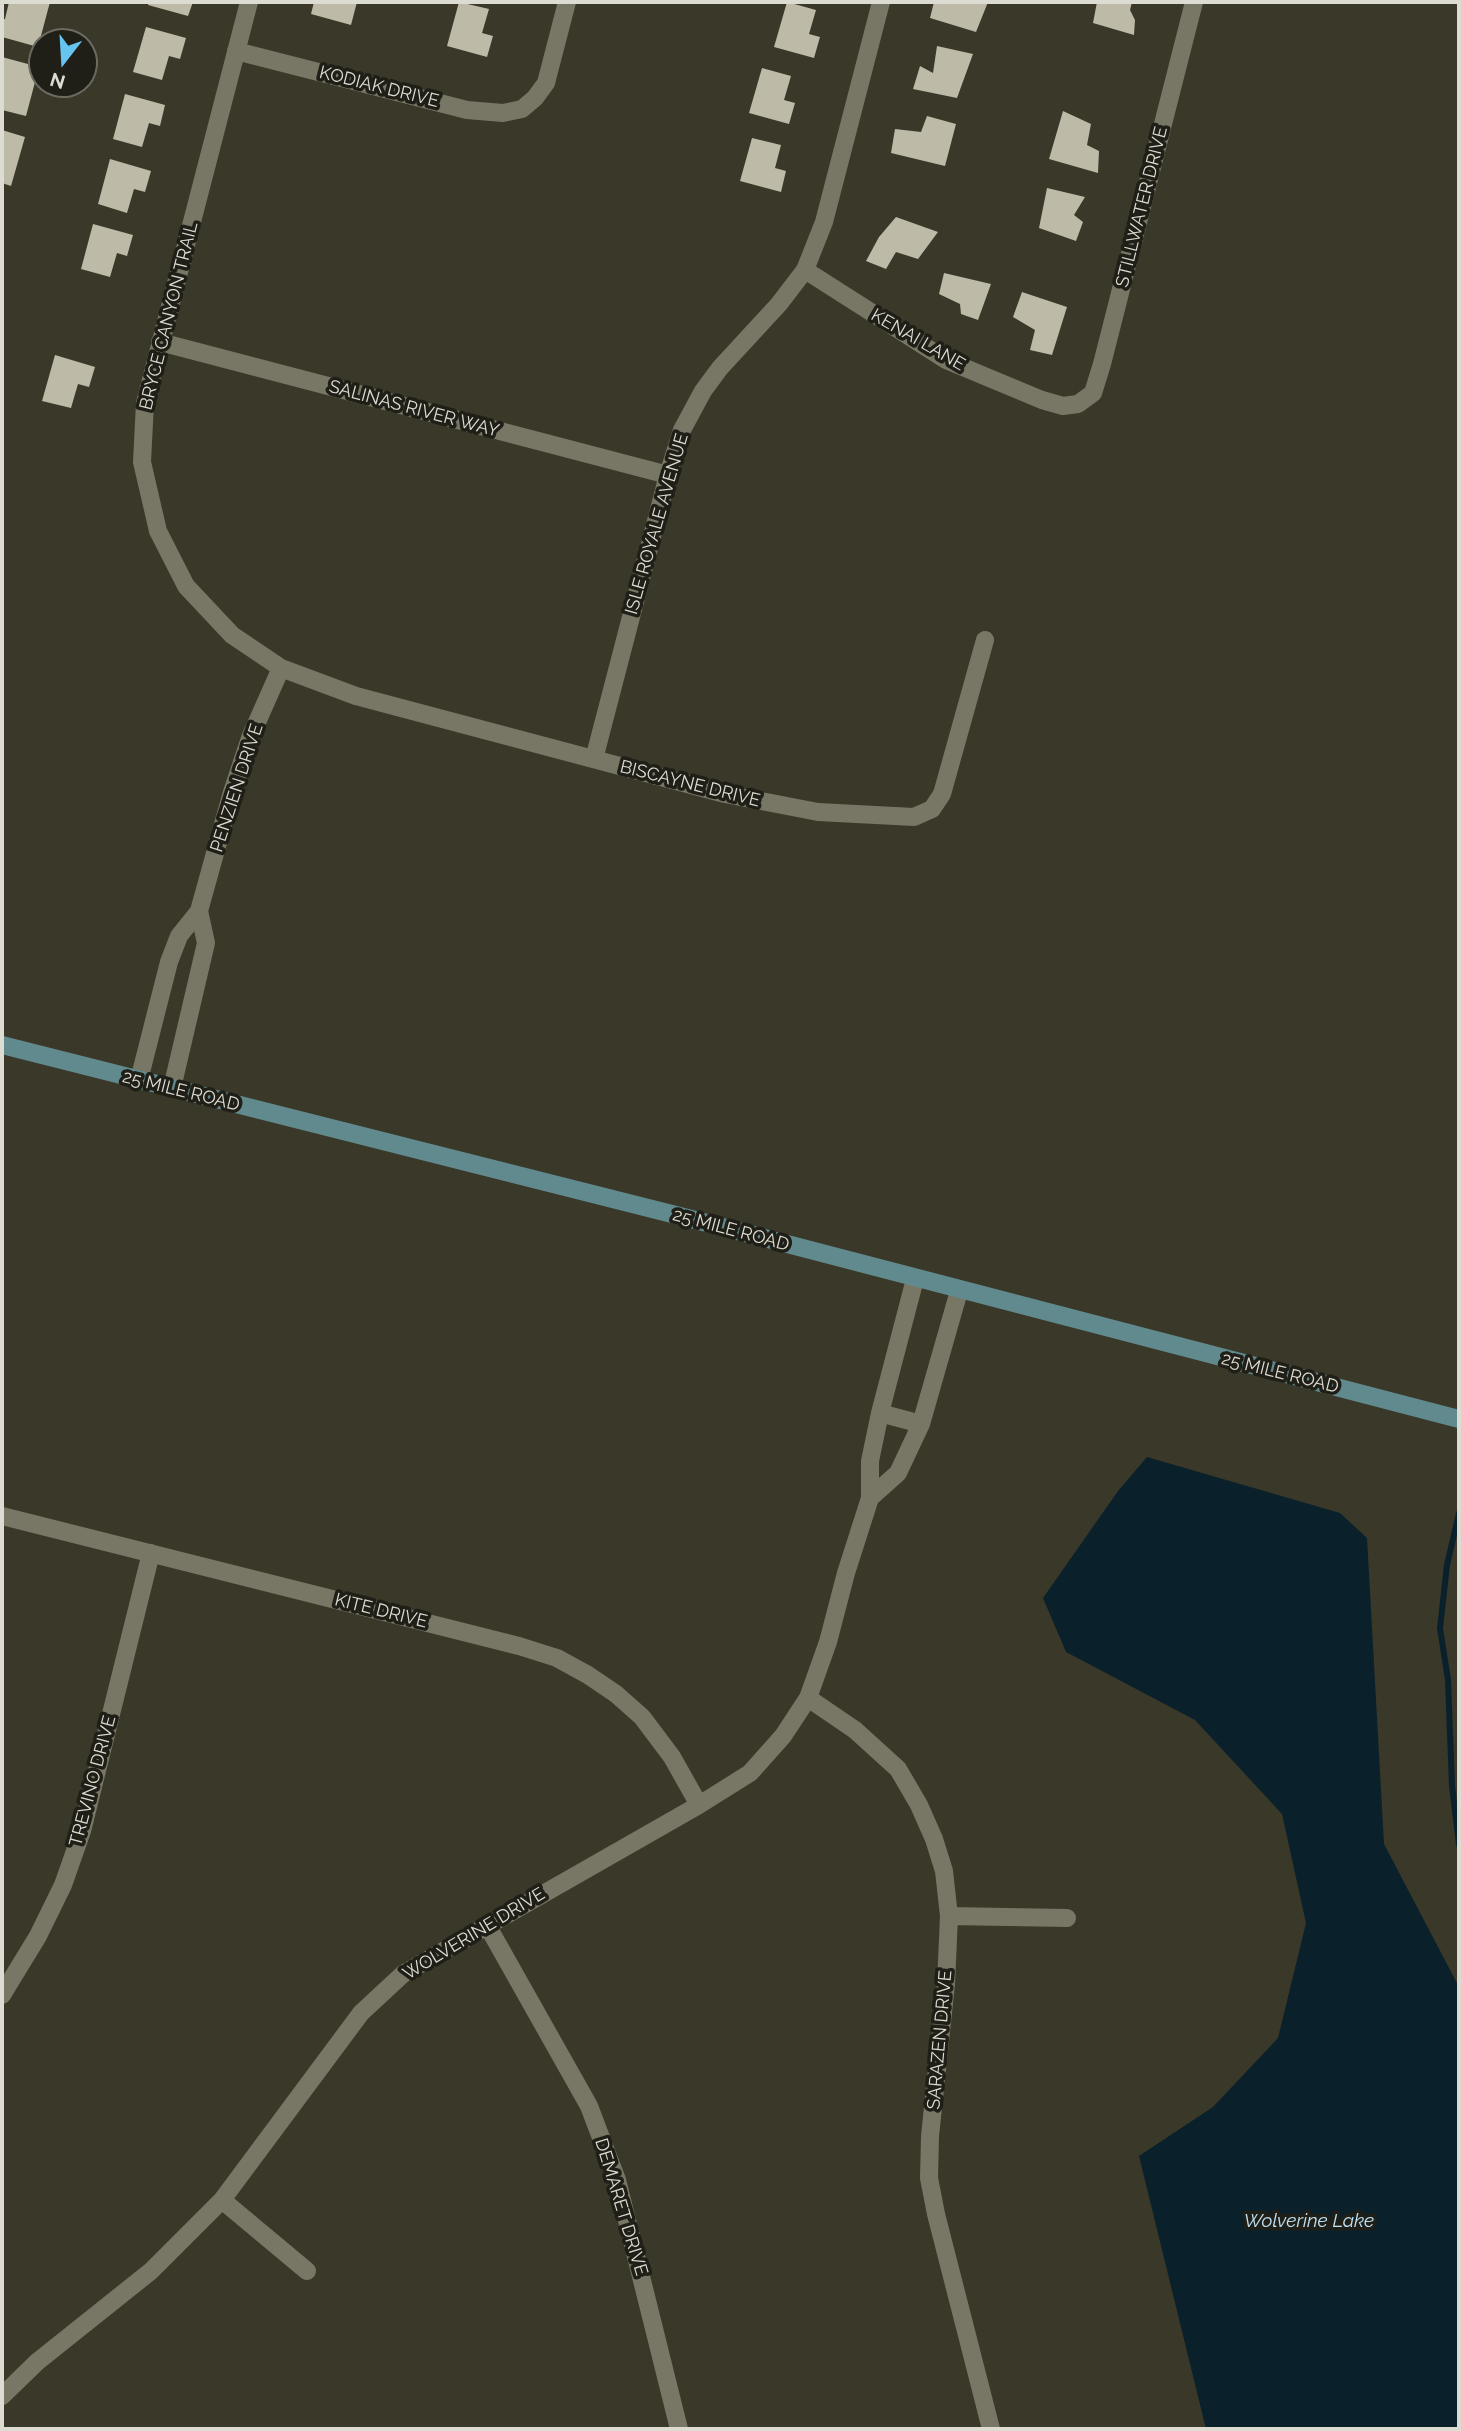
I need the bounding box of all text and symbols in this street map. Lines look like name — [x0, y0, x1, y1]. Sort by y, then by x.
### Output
north arrow — [28, 28, 98, 98]
street label: KODIAK DRIVE — [317, 62, 441, 112]
text: N — [47, 69, 68, 94]
street label: STILLWATER DRIVE — [1112, 124, 1172, 290]
street label: BRYCE CANYON TRAIL — [135, 220, 203, 412]
street label: KENAI LANE — [867, 304, 969, 376]
street label: SALINAS RIVER WAY — [327, 376, 501, 442]
street label: ISLE ROYALE AVENUE — [621, 431, 693, 617]
street label: PENZIEN DRIVE — [206, 721, 268, 855]
street label: BISCAYNE DRIVE — [618, 756, 762, 812]
street label: 25 MILE ROAD — [120, 1066, 242, 1116]
street label: 25 MILE ROAD — [670, 1204, 792, 1256]
street label: 25 MILE ROAD — [1219, 1348, 1341, 1398]
street label: KITE DRIVE — [332, 1589, 430, 1633]
street label: TREVINO DRIVE — [65, 1713, 121, 1849]
street label: WOLVERINE DRIVE — [399, 1883, 549, 1985]
street label: SARAZEN DRIVE — [923, 1969, 957, 2111]
street label: DEMARET DRIVE — [590, 2136, 652, 2278]
water label: Wolverine Lake — [1244, 2210, 1374, 2232]

